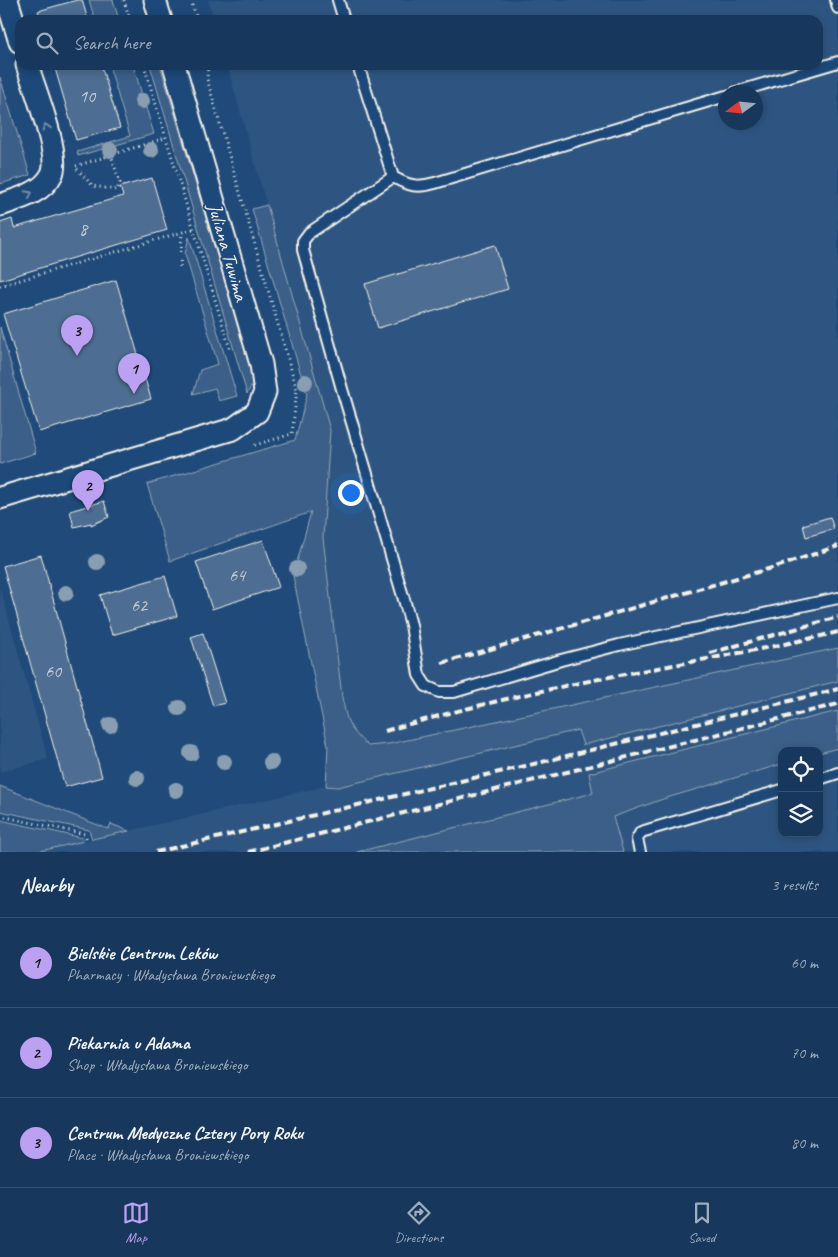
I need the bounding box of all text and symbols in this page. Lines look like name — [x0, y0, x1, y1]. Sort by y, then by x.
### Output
search box — [15, 15, 823, 70]
icon: search — [33, 29, 61, 57]
text: Search here — [73, 31, 150, 55]
house number: 10 — [79, 85, 97, 107]
north arrow — [718, 85, 763, 130]
one-way arrow — [42, 123, 52, 131]
one-way arrow — [24, 190, 33, 200]
street label: Juliana Tuwima — [202, 199, 254, 305]
house number: 8 — [79, 218, 89, 240]
pin: 3 — [61, 315, 93, 356]
pin: 1 — [118, 353, 150, 394]
pin: 2 — [72, 470, 104, 511]
your location — [338, 480, 364, 506]
house number: 64 — [229, 564, 247, 586]
house number: 62 — [131, 594, 149, 616]
house number: 60 — [45, 660, 63, 682]
map controls — [778, 747, 823, 837]
button: locate — [778, 747, 823, 792]
button: layers — [778, 792, 823, 837]
text: Nearby — [20, 872, 73, 898]
text: 3 results — [771, 875, 818, 895]
text: Bielskie Centrum Leków — [67, 941, 217, 965]
text: 1 — [32, 953, 40, 973]
text: 60 m — [791, 953, 818, 973]
text: Pharmacy · Władysława Broniewskiego — [67, 965, 275, 985]
text: Piekarnia u Adama — [67, 1031, 190, 1055]
text: 2 — [32, 1043, 40, 1063]
text: 70 m — [791, 1043, 818, 1063]
text: Shop · Władysława Broniewskiego — [67, 1055, 247, 1075]
text: Centrum Medyczne Cztery Pory Roku — [67, 1121, 303, 1145]
text: 3 — [32, 1133, 40, 1153]
text: 80 m — [791, 1133, 818, 1153]
text: Place · Władysława Broniewskiego — [67, 1145, 248, 1165]
tab: Map — [122, 1199, 150, 1246]
tab: Directions — [395, 1199, 443, 1246]
tab: Saved — [688, 1199, 716, 1246]

